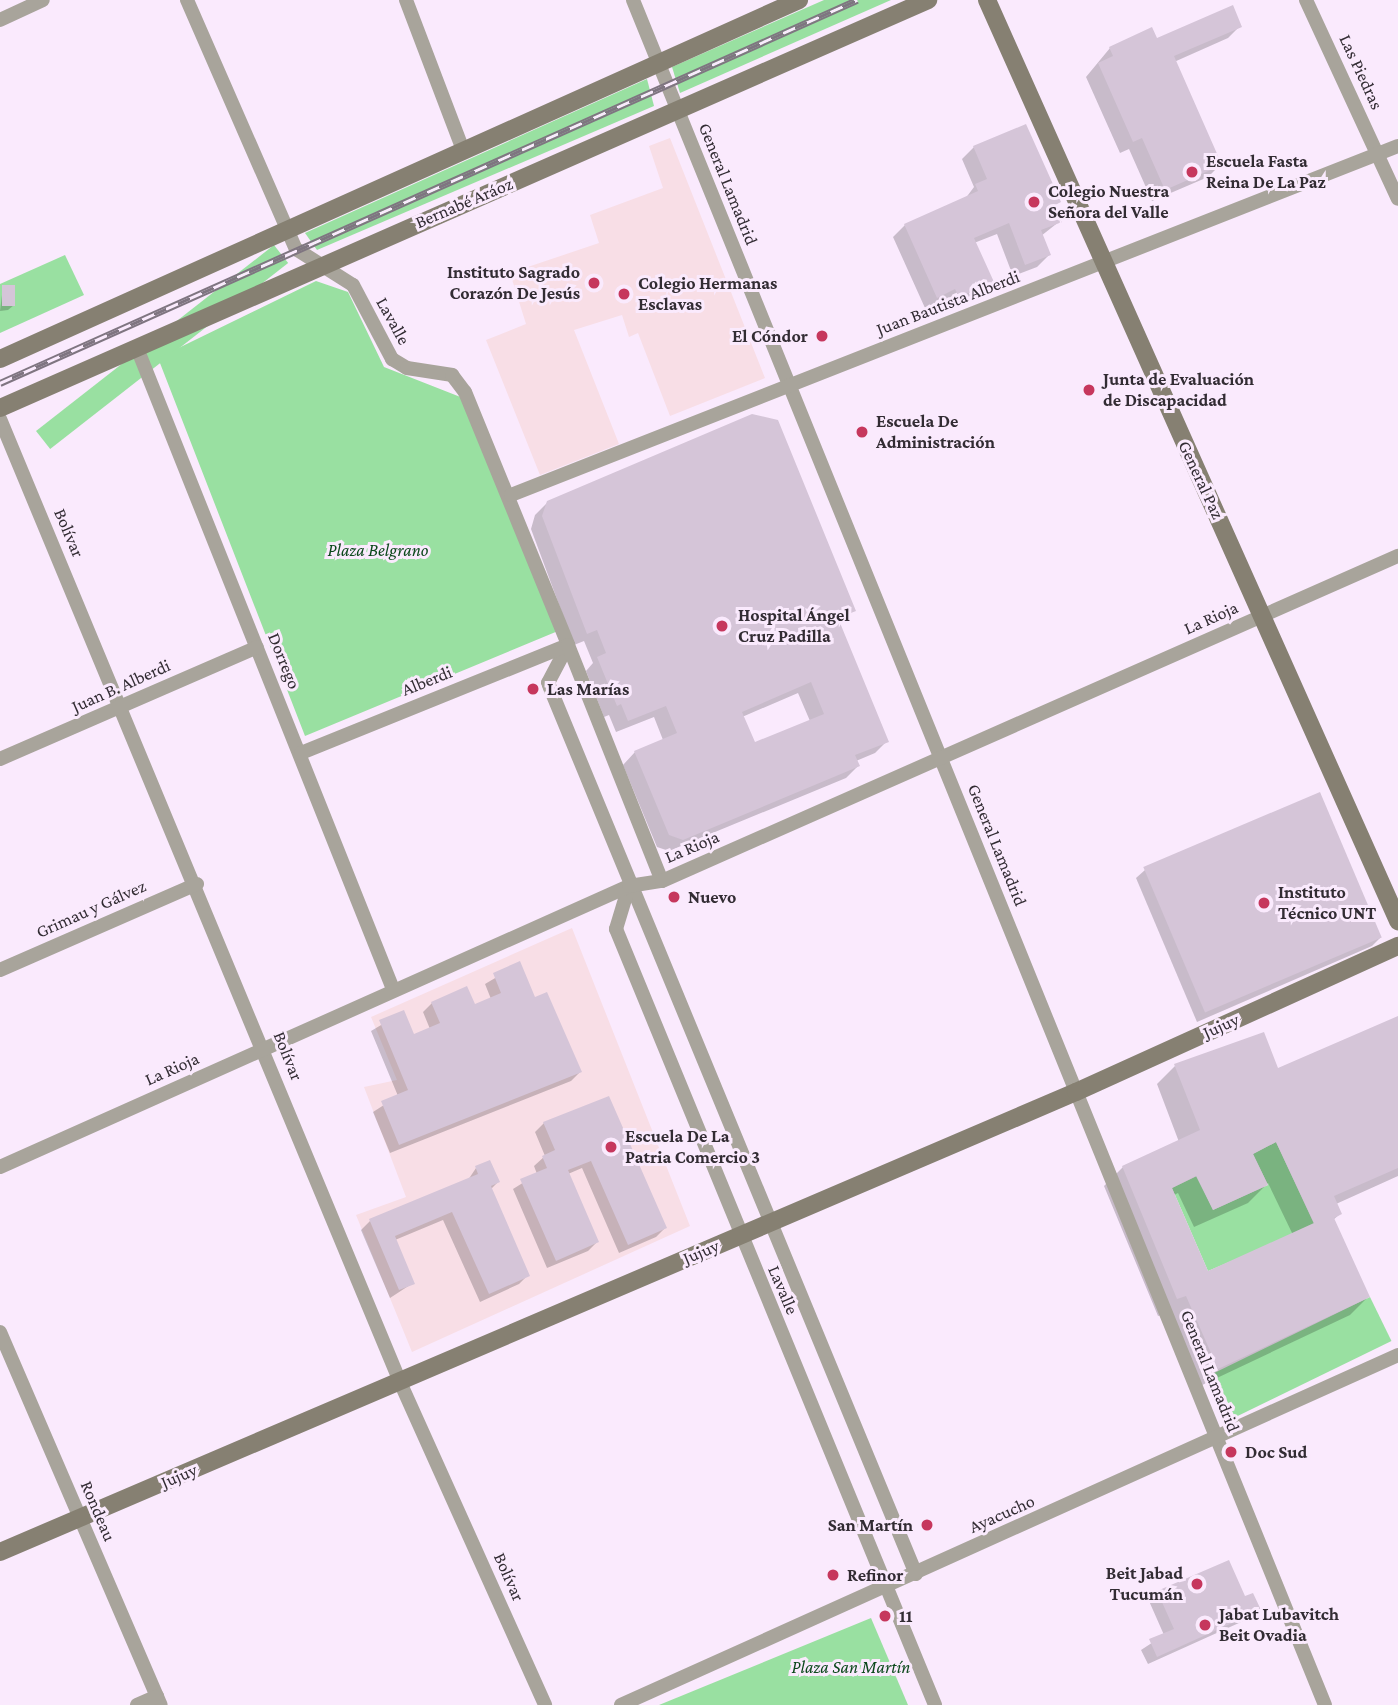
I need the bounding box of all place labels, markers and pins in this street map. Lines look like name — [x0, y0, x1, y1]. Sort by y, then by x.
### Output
place label: Escuela Fasta Reina De La Paz — [1206, 151, 1326, 194]
marker: Escuela Fasta Reina De La Paz — [1184, 164, 1200, 180]
place label: Colegio Nuestra Señora del Valle — [1048, 181, 1169, 224]
marker: Colegio Nuestra Señora del Valle — [1026, 194, 1042, 210]
place label: Instituto Sagrado Corazón De Jesús — [447, 262, 580, 304]
place label: Colegio Hermanas Esclavas — [638, 273, 777, 316]
marker: Instituto Sagrado Corazón De Jesús — [586, 275, 602, 291]
marker: Colegio Hermanas Esclavas — [616, 286, 632, 302]
place label: El Cóndor — [732, 325, 808, 347]
marker: El Cóndor — [814, 328, 830, 344]
place label: Junta de Evaluación de Discapacidad — [1103, 369, 1254, 412]
marker: Junta de Evaluación de Discapacidad — [1081, 382, 1097, 398]
place label: Escuela De Administración — [876, 411, 995, 453]
marker: Escuela De Administración — [854, 424, 870, 440]
place label: Hospital Ángel Cruz Padilla — [738, 605, 850, 648]
marker: Hospital Ángel Cruz Padilla — [712, 616, 732, 636]
place label: Las Marías — [547, 678, 629, 700]
marker: Las Marías — [525, 681, 541, 697]
place label: Instituto Técnico UNT — [1278, 882, 1376, 924]
place label: Nuevo — [688, 886, 736, 908]
marker: Nuevo — [666, 889, 682, 905]
marker: Instituto Técnico UNT — [1256, 895, 1272, 911]
place label: Escuela De La Patria Comercio 3 — [625, 1126, 760, 1168]
marker: Escuela De La Patria Comercio 3 — [603, 1139, 619, 1155]
place label: Doc Sud — [1245, 1441, 1307, 1463]
marker: Doc Sud — [1223, 1444, 1239, 1460]
place label: San Martín — [828, 1514, 913, 1536]
marker: San Martín — [919, 1517, 935, 1533]
place label: Beit Jabad Tucumán — [1106, 1563, 1183, 1606]
place label: Refinor — [847, 1564, 903, 1586]
marker: Refinor — [825, 1567, 841, 1583]
marker: Beit Jabad Tucumán — [1189, 1576, 1205, 1592]
place label: Jabat Lubavitch Beit Ovadia — [1219, 1604, 1339, 1646]
place label: 11 — [899, 1605, 912, 1627]
marker: 11 — [877, 1608, 893, 1624]
marker: Jabat Lubavitch Beit Ovadia — [1197, 1617, 1213, 1633]

